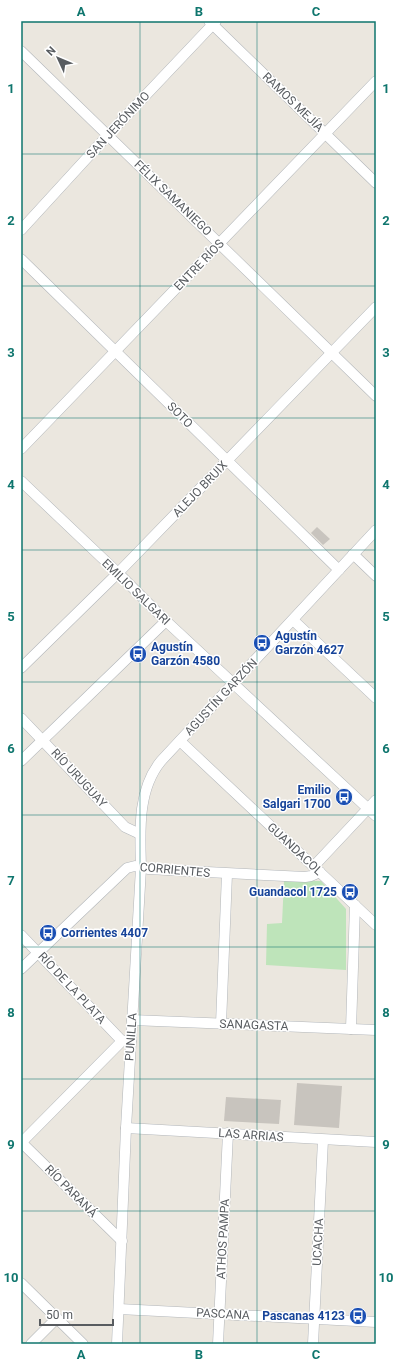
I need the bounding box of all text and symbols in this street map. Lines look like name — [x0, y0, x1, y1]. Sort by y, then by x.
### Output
text: A — [77, 4, 86, 19]
text: B — [195, 4, 203, 19]
text: C — [312, 4, 321, 19]
north arrow — [38, 38, 78, 78]
text: N — [44, 44, 59, 59]
street label: RAMOS MEJÍA — [260, 69, 327, 135]
text: 1 — [7, 81, 15, 96]
text: 1 — [382, 81, 390, 96]
street label: SAN JERÓNIMO — [83, 88, 152, 161]
street label: FÉLIX SAMANIEGO — [131, 157, 215, 239]
text: 2 — [7, 213, 15, 228]
text: 2 — [382, 213, 390, 228]
street label: ENTRE RÍOS — [170, 236, 227, 293]
text: 3 — [7, 345, 15, 360]
text: 3 — [382, 345, 390, 360]
street label: SOTO — [164, 399, 196, 431]
street label: ALEJO BRUIX — [170, 458, 231, 520]
text: 4 — [7, 477, 15, 492]
text: 4 — [382, 477, 390, 492]
street label: EMILIO SALGARI — [99, 556, 173, 628]
text: 5 — [7, 609, 15, 624]
text: 5 — [382, 609, 390, 624]
place label: Agustín Garzón 4627 — [275, 629, 344, 657]
bus stop icon: Agustín Garzón 4627 — [252, 633, 272, 653]
place label: Agustín Garzón 4580 — [151, 640, 220, 668]
bus stop icon: Agustín Garzón 4580 — [128, 644, 148, 664]
street label: AGUSTÍN GARZÓN — [181, 655, 260, 738]
text: 6 — [7, 741, 15, 756]
text: 6 — [382, 741, 390, 756]
street label: RÍO URUGUAY — [48, 745, 111, 811]
place label: Emilio Salgari 1700 — [263, 783, 331, 811]
bus stop icon: Emilio Salgari 1700 — [334, 787, 354, 807]
street label: GUANDACOL — [265, 820, 326, 878]
street label: CORRIENTES — [139, 860, 211, 880]
text: 7 — [7, 873, 15, 888]
text: 7 — [382, 873, 390, 888]
bus stop icon: Guandacol 1725 — [340, 882, 360, 902]
place label: Guandacol 1725 — [249, 885, 337, 899]
bus stop icon: Corrientes 4407 — [38, 923, 58, 943]
place label: Corrientes 4407 — [61, 926, 148, 940]
street label: RÍO DE LA PLATA — [35, 949, 110, 1027]
text: 8 — [7, 1005, 15, 1020]
text: 8 — [382, 1005, 390, 1020]
street label: PUNILLA — [122, 1012, 140, 1061]
street label: SANAGASTA — [219, 1017, 289, 1033]
street label: LAS ARRIAS — [218, 1126, 284, 1144]
text: 9 — [7, 1137, 15, 1152]
text: 9 — [382, 1137, 390, 1152]
street label: RÍO PARANÁ — [42, 1161, 101, 1220]
street label: ATHOS PAMPA — [214, 1198, 232, 1280]
street label: UCACHA — [310, 1218, 326, 1266]
text: 10 — [4, 1270, 18, 1285]
text: 10 — [379, 1270, 393, 1285]
scale bar — [40, 1301, 113, 1327]
street label: PASCANA — [196, 1306, 250, 1322]
bus stop icon: Pascanas 4123 — [348, 1306, 368, 1326]
text: 50 m — [46, 1308, 73, 1322]
place label: Pascanas 4123 — [262, 1309, 345, 1323]
text: A — [77, 1347, 86, 1362]
text: B — [195, 1347, 203, 1362]
text: C — [312, 1347, 321, 1362]

